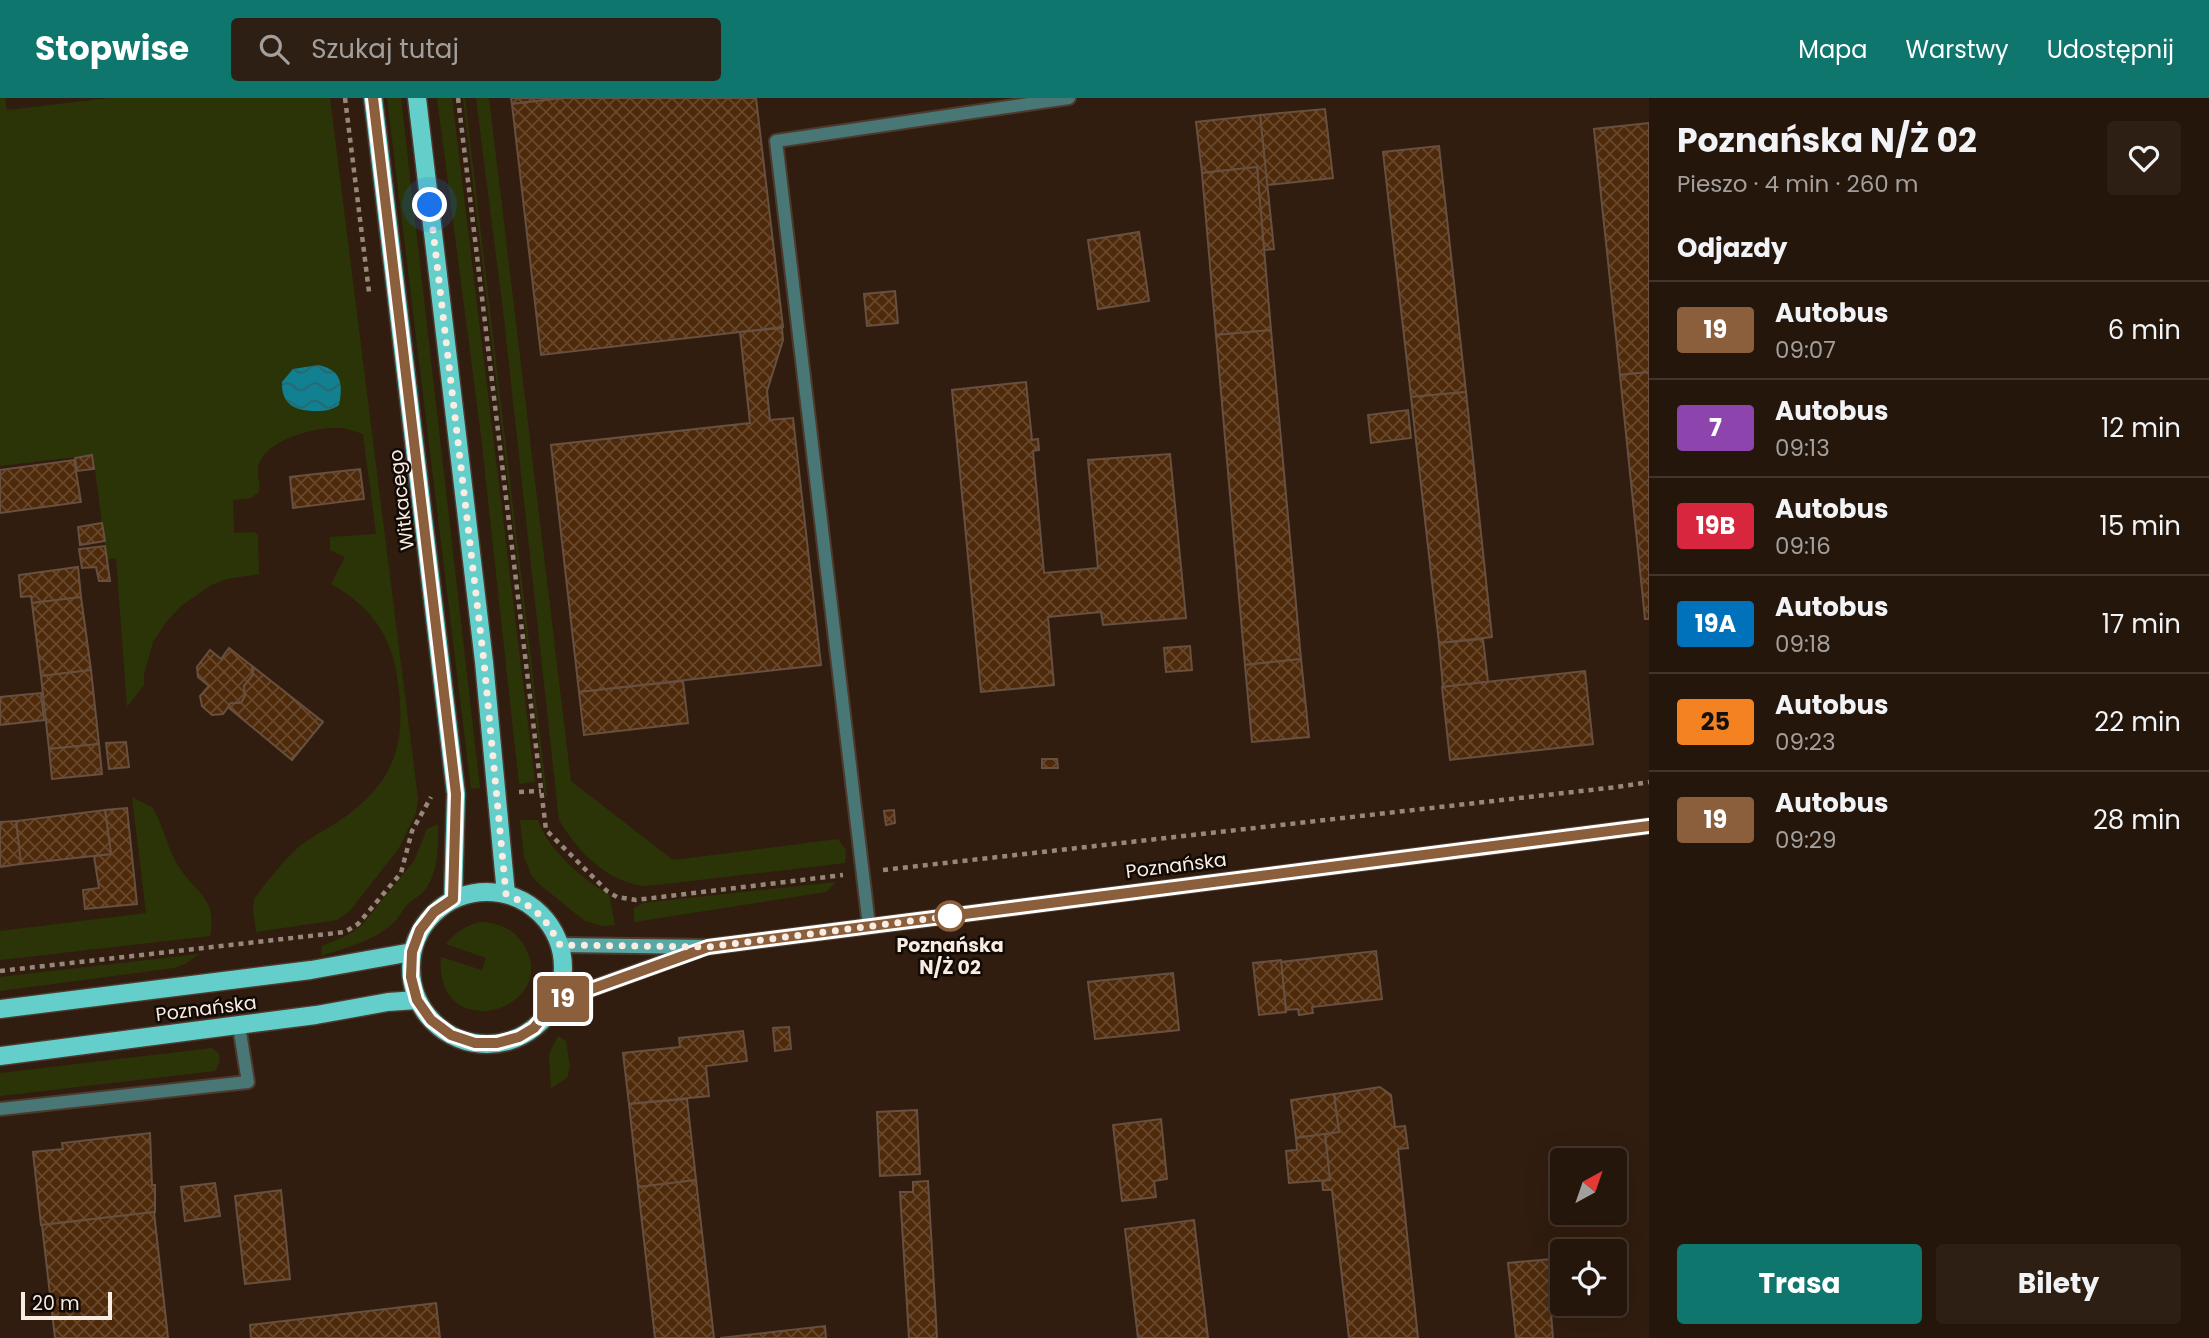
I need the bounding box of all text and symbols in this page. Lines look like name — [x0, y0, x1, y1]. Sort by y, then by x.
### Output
search box — [231, 18, 721, 81]
text: Stopwise — [35, 25, 189, 72]
icon: search — [255, 30, 293, 68]
text: Szukaj tutaj — [311, 31, 459, 67]
text: Mapa — [1798, 33, 1868, 66]
text: Warstwy — [1906, 33, 2009, 66]
text: Udostępnij — [2047, 33, 2174, 66]
text: Poznańska N/Ż 02 — [1677, 117, 1977, 164]
button: heart — [2107, 121, 2181, 195]
text: Pieszo · 4 min · 260 m — [1677, 168, 1919, 200]
your location — [412, 187, 447, 222]
text: Odjazdy — [1677, 230, 1787, 266]
text: Autobus — [1775, 295, 1889, 331]
text: 6 min — [2108, 312, 2181, 348]
text: 19 — [1704, 313, 1727, 346]
text: 09:07 — [1775, 334, 1836, 366]
text: Autobus — [1775, 393, 1889, 429]
text: 12 min — [2101, 410, 2181, 446]
text: 7 — [1709, 411, 1722, 444]
text: 09:13 — [1775, 432, 1830, 464]
street label: Witkacego — [382, 448, 421, 552]
text: Autobus — [1775, 491, 1889, 527]
text: 15 min — [2100, 508, 2181, 544]
text: 19B — [1696, 509, 1735, 542]
text: 09:16 — [1775, 530, 1831, 562]
text: Autobus — [1775, 589, 1889, 625]
text: 17 min — [2102, 606, 2181, 642]
text: 19A — [1695, 607, 1736, 640]
text: 09:18 — [1775, 628, 1831, 660]
text: Autobus — [1775, 687, 1889, 723]
text: 22 min — [2094, 704, 2181, 740]
text: 25 — [1701, 705, 1730, 738]
text: 09:23 — [1775, 726, 1836, 758]
text: Autobus — [1775, 785, 1889, 821]
text: 28 min — [2093, 802, 2181, 838]
text: 19 — [1704, 803, 1727, 836]
text: 09:29 — [1775, 824, 1837, 856]
street label: Poznańska — [1124, 846, 1228, 885]
marker: Poznańska N/Ż 02 — [935, 901, 965, 931]
place label: Poznańska N/Ż 02 — [896, 932, 1004, 981]
line badge: 19 — [532, 976, 594, 1022]
text: 19 — [551, 982, 575, 1015]
street label: Poznańska — [154, 989, 258, 1028]
north arrow — [1550, 1148, 1628, 1225]
map controls — [1550, 1148, 1627, 1316]
button: locate — [1550, 1239, 1627, 1316]
button: Trasa — [1677, 1244, 1922, 1324]
button: Bilety — [1936, 1244, 2181, 1324]
scale bar — [21, 1289, 112, 1321]
text: 20 m — [32, 1290, 80, 1317]

